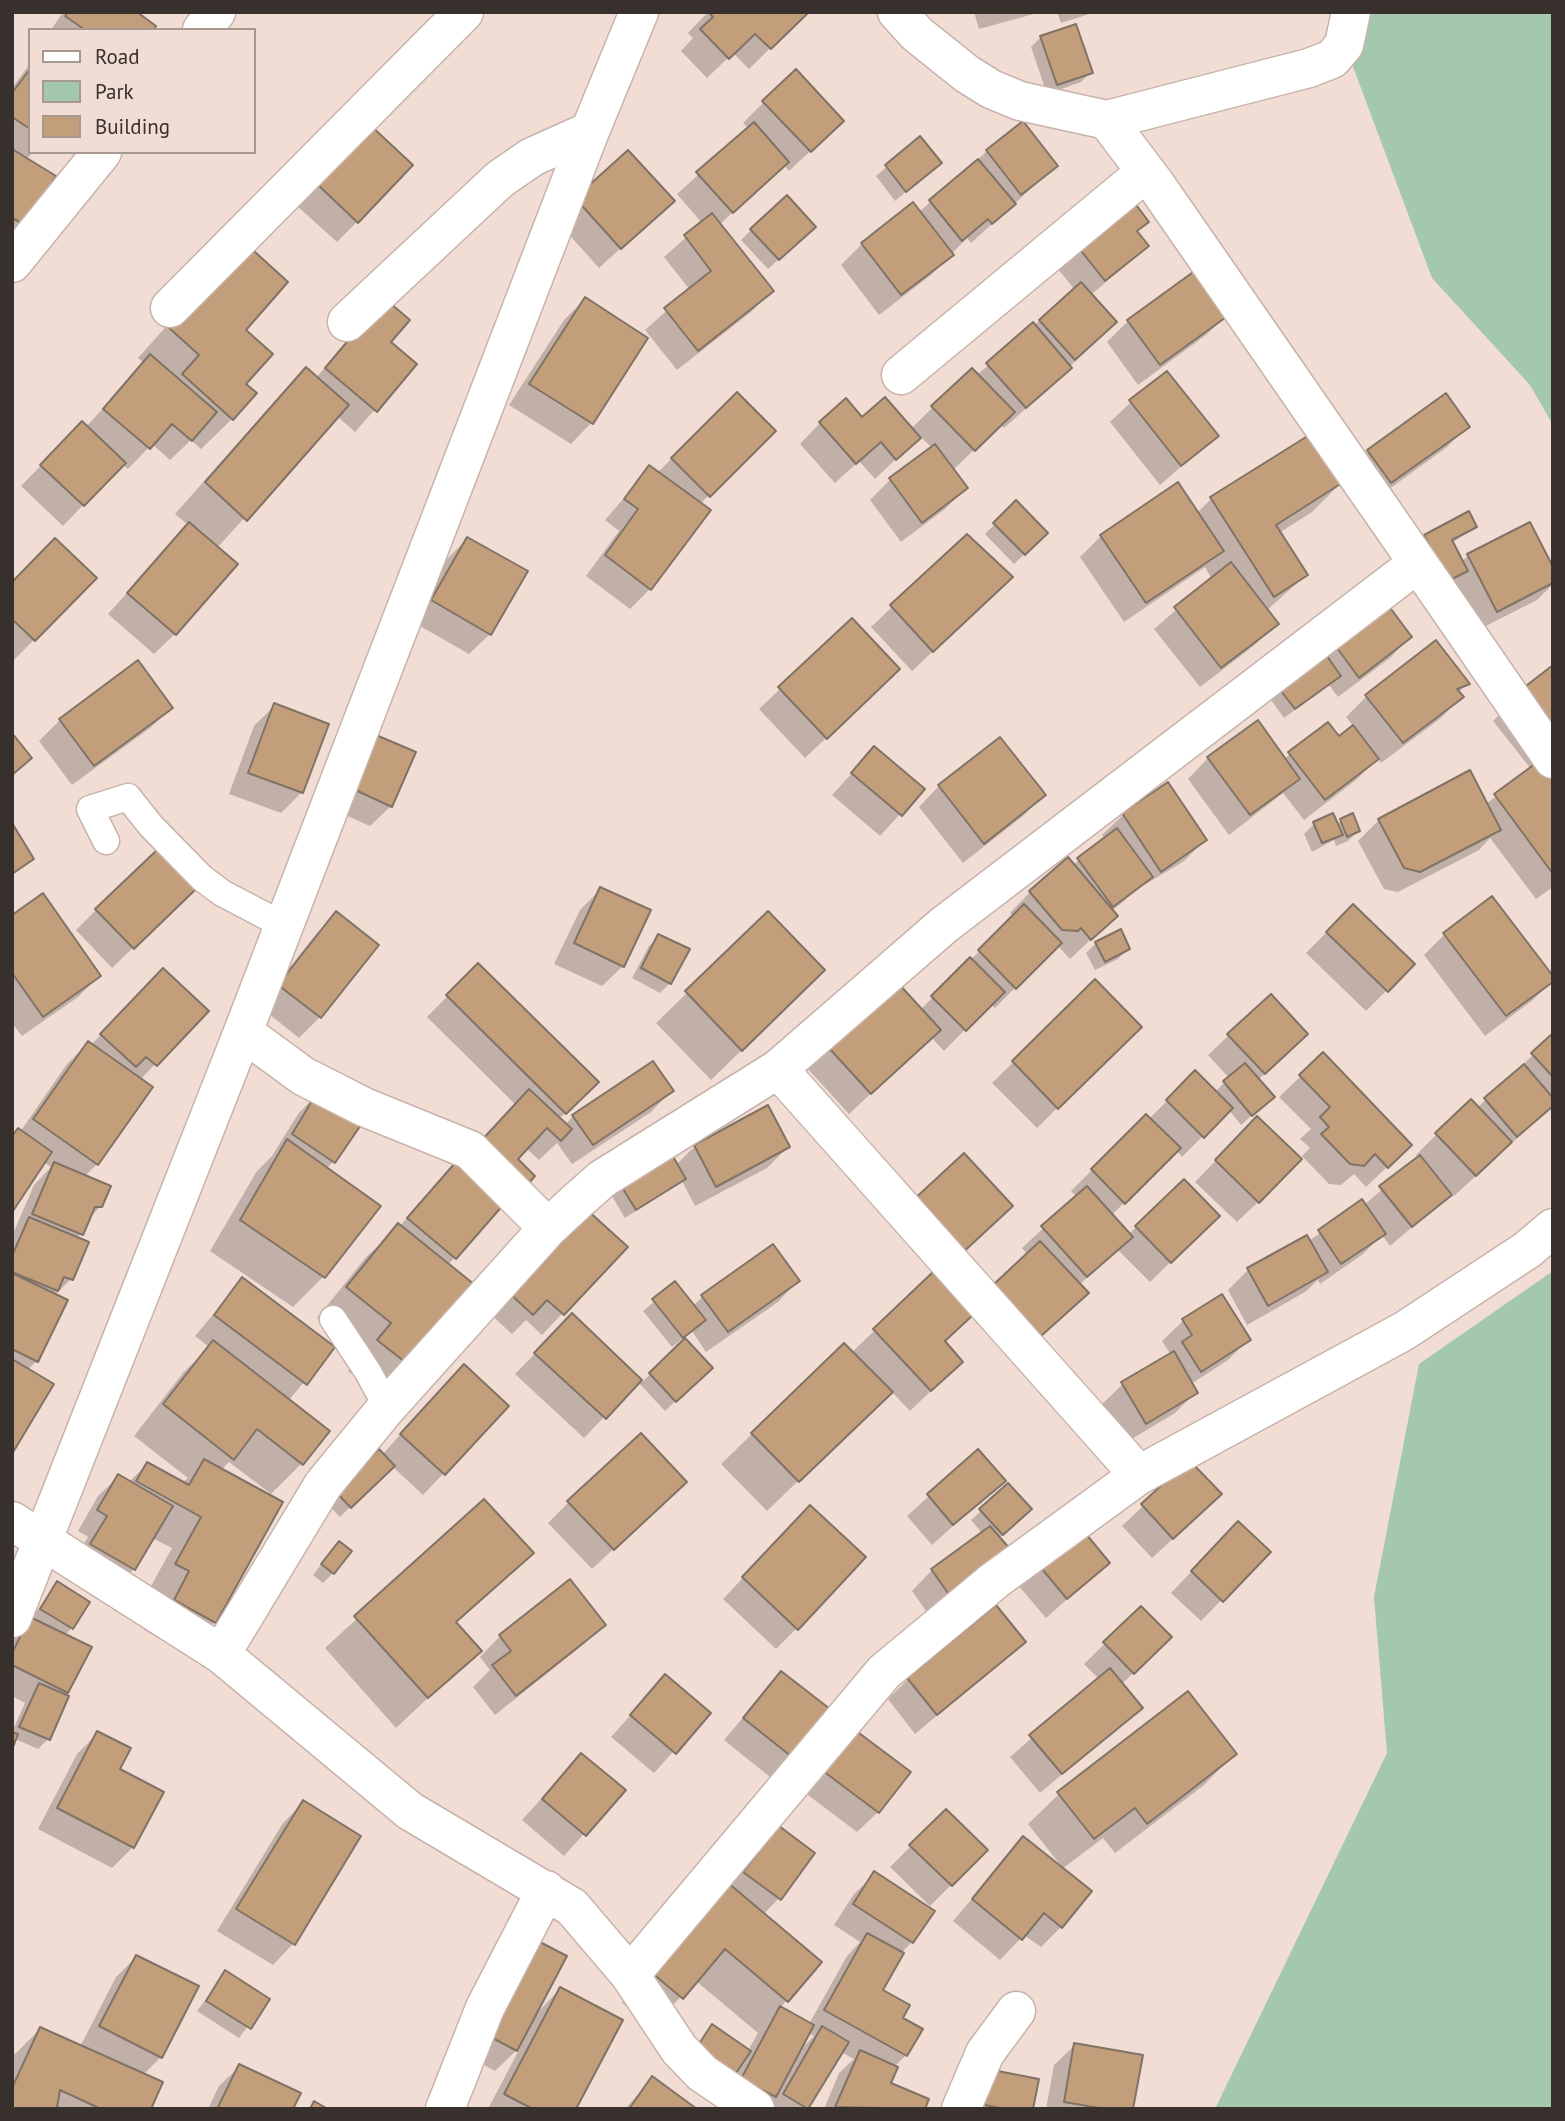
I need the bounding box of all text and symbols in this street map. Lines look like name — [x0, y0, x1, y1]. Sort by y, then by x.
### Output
legend — [28, 28, 256, 154]
text: Road — [95, 43, 139, 70]
text: Park — [95, 78, 134, 105]
text: Building — [95, 113, 170, 140]

